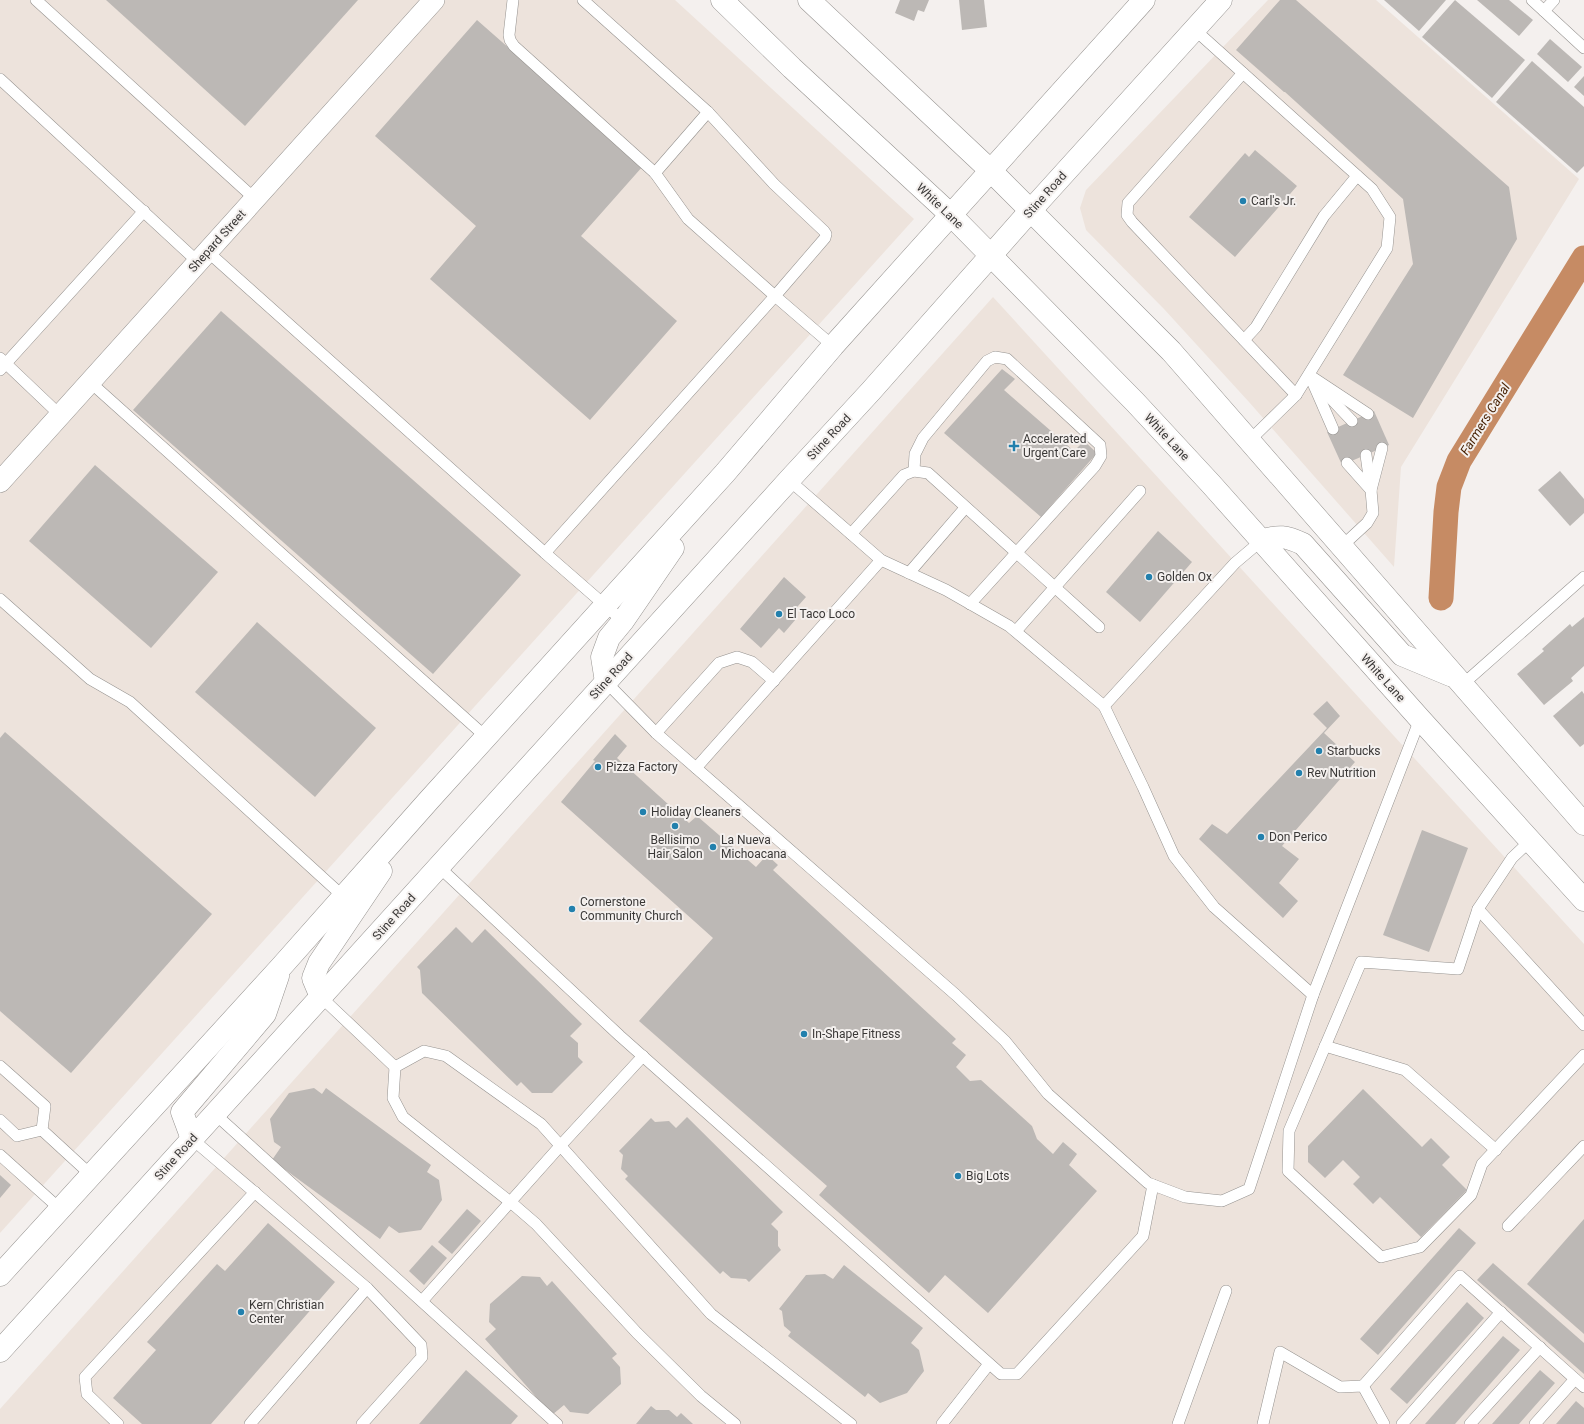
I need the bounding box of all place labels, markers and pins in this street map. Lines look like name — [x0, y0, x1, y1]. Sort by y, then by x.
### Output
place label: Carl's Jr. — [1251, 194, 1296, 208]
marker: Carl's Jr. — [1238, 196, 1248, 206]
place label: Accelerated Urgent Care — [1023, 432, 1086, 460]
marker: Accelerated Urgent Care — [1008, 440, 1020, 452]
place label: Golden Ox — [1157, 570, 1212, 584]
marker: Golden Ox — [1144, 572, 1154, 582]
place label: El Taco Loco — [787, 607, 855, 621]
marker: El Taco Loco — [774, 609, 784, 619]
place label: Starbucks — [1327, 744, 1381, 758]
marker: Starbucks — [1314, 746, 1324, 756]
place label: Pizza Factory — [606, 760, 678, 774]
marker: Pizza Factory — [593, 762, 603, 772]
place label: Rev Nutrition — [1307, 766, 1376, 780]
marker: Rev Nutrition — [1294, 768, 1304, 778]
place label: Holiday Cleaners — [651, 805, 741, 819]
marker: Holiday Cleaners — [638, 807, 648, 817]
marker: Bellisimo Hair Salon — [670, 821, 680, 831]
place label: Don Perico — [1269, 830, 1327, 844]
marker: Don Perico — [1256, 832, 1266, 842]
place label: Bellisimo Hair Salon — [647, 833, 703, 861]
place label: La Nueva Michoacana — [721, 833, 787, 861]
marker: La Nueva Michoacana — [708, 842, 718, 852]
place label: Cornerstone Community Church — [580, 895, 682, 923]
marker: Cornerstone Community Church — [567, 904, 577, 914]
place label: In-Shape Fitness — [812, 1027, 900, 1041]
marker: In-Shape Fitness — [799, 1029, 809, 1039]
place label: Big Lots — [966, 1169, 1010, 1183]
marker: Big Lots — [953, 1171, 963, 1181]
place label: Kern Christian Center — [249, 1298, 324, 1326]
marker: Kern Christian Center — [236, 1307, 246, 1317]

